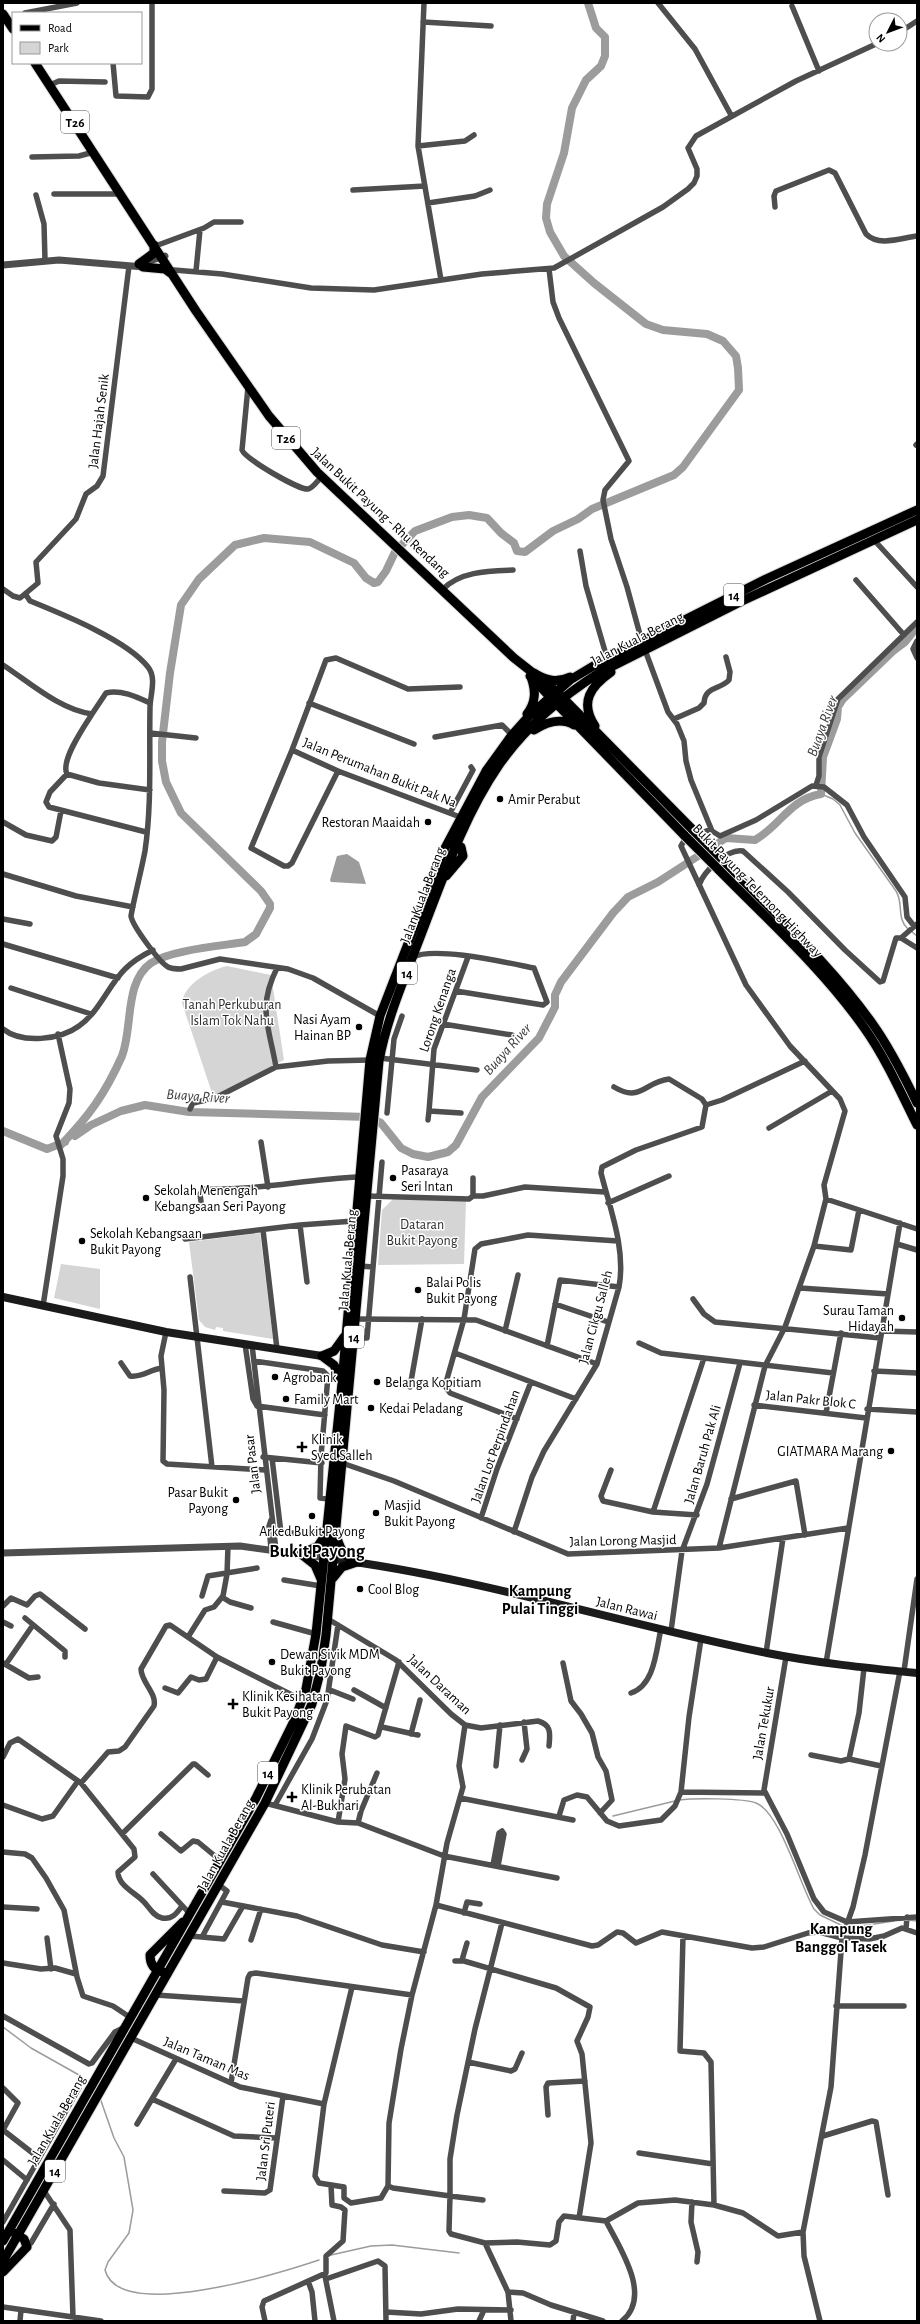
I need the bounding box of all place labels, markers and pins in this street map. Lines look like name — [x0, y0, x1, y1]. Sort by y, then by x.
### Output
place label: Amir Perabut — [508, 793, 581, 807]
marker: Amir Perabut — [495, 794, 505, 804]
place label: Restoran Maaidah — [322, 816, 420, 830]
marker: Restoran Maaidah — [423, 817, 433, 827]
place label: Nasi Ayam Hainan BP — [293, 1013, 351, 1043]
marker: Nasi Ayam Hainan BP — [354, 1022, 364, 1032]
place label: Pasaraya Seri Intan — [401, 1164, 453, 1194]
marker: Pasaraya Seri Intan — [388, 1173, 398, 1183]
place label: Sekolah Menengah Kebangsaan Seri Payong — [154, 1184, 286, 1214]
marker: Sekolah Menengah Kebangsaan Seri Payong — [141, 1193, 151, 1203]
place label: Sekolah Kebangsaan Bukit Payong — [90, 1227, 202, 1257]
marker: Sekolah Kebangsaan Bukit Payong — [77, 1236, 87, 1246]
place label: Balai Polis Bukit Payong — [426, 1276, 497, 1306]
marker: Balai Polis Bukit Payong — [413, 1285, 423, 1295]
place label: Surau Taman Hidayah — [823, 1304, 894, 1334]
marker: Surau Taman Hidayah — [897, 1313, 907, 1323]
place label: Agrobank — [283, 1371, 337, 1385]
marker: Agrobank — [270, 1372, 280, 1382]
place label: Belanga Kopitiam — [385, 1376, 481, 1390]
marker: Belanga Kopitiam — [372, 1377, 382, 1387]
place label: Family Mart — [294, 1393, 359, 1407]
marker: Family Mart — [281, 1394, 291, 1404]
place label: Kedai Peladang — [379, 1402, 463, 1416]
marker: Kedai Peladang — [366, 1403, 376, 1413]
place label: Klinik Syed Salleh — [311, 1433, 373, 1463]
marker: Klinik Syed Salleh — [296, 1441, 308, 1453]
place label: GIATMARA Marang — [777, 1445, 883, 1459]
marker: GIATMARA Marang — [886, 1446, 896, 1456]
place label: Pasar Bukit Payong — [167, 1486, 229, 1516]
marker: Pasar Bukit Payong — [231, 1495, 241, 1505]
place label: Masjid Bukit Payong — [384, 1499, 455, 1529]
marker: Masjid Bukit Payong — [371, 1508, 381, 1518]
marker: Arked Bukit Payong — [307, 1511, 317, 1521]
place label: Arked Bukit Payong — [259, 1525, 365, 1539]
place label: Cool Blog — [368, 1583, 419, 1597]
marker: Cool Blog — [355, 1584, 365, 1594]
place label: Dewan Sivik MDM Bukit Payong — [280, 1648, 380, 1678]
marker: Dewan Sivik MDM Bukit Payong — [267, 1657, 277, 1667]
place label: Klinik Kesihatan Bukit Payong — [242, 1690, 330, 1720]
marker: Klinik Kesihatan Bukit Payong — [227, 1698, 239, 1710]
place label: Klinik Perubatan Al-Bukhari — [301, 1783, 391, 1813]
marker: Klinik Perubatan Al-Bukhari — [286, 1791, 298, 1803]

